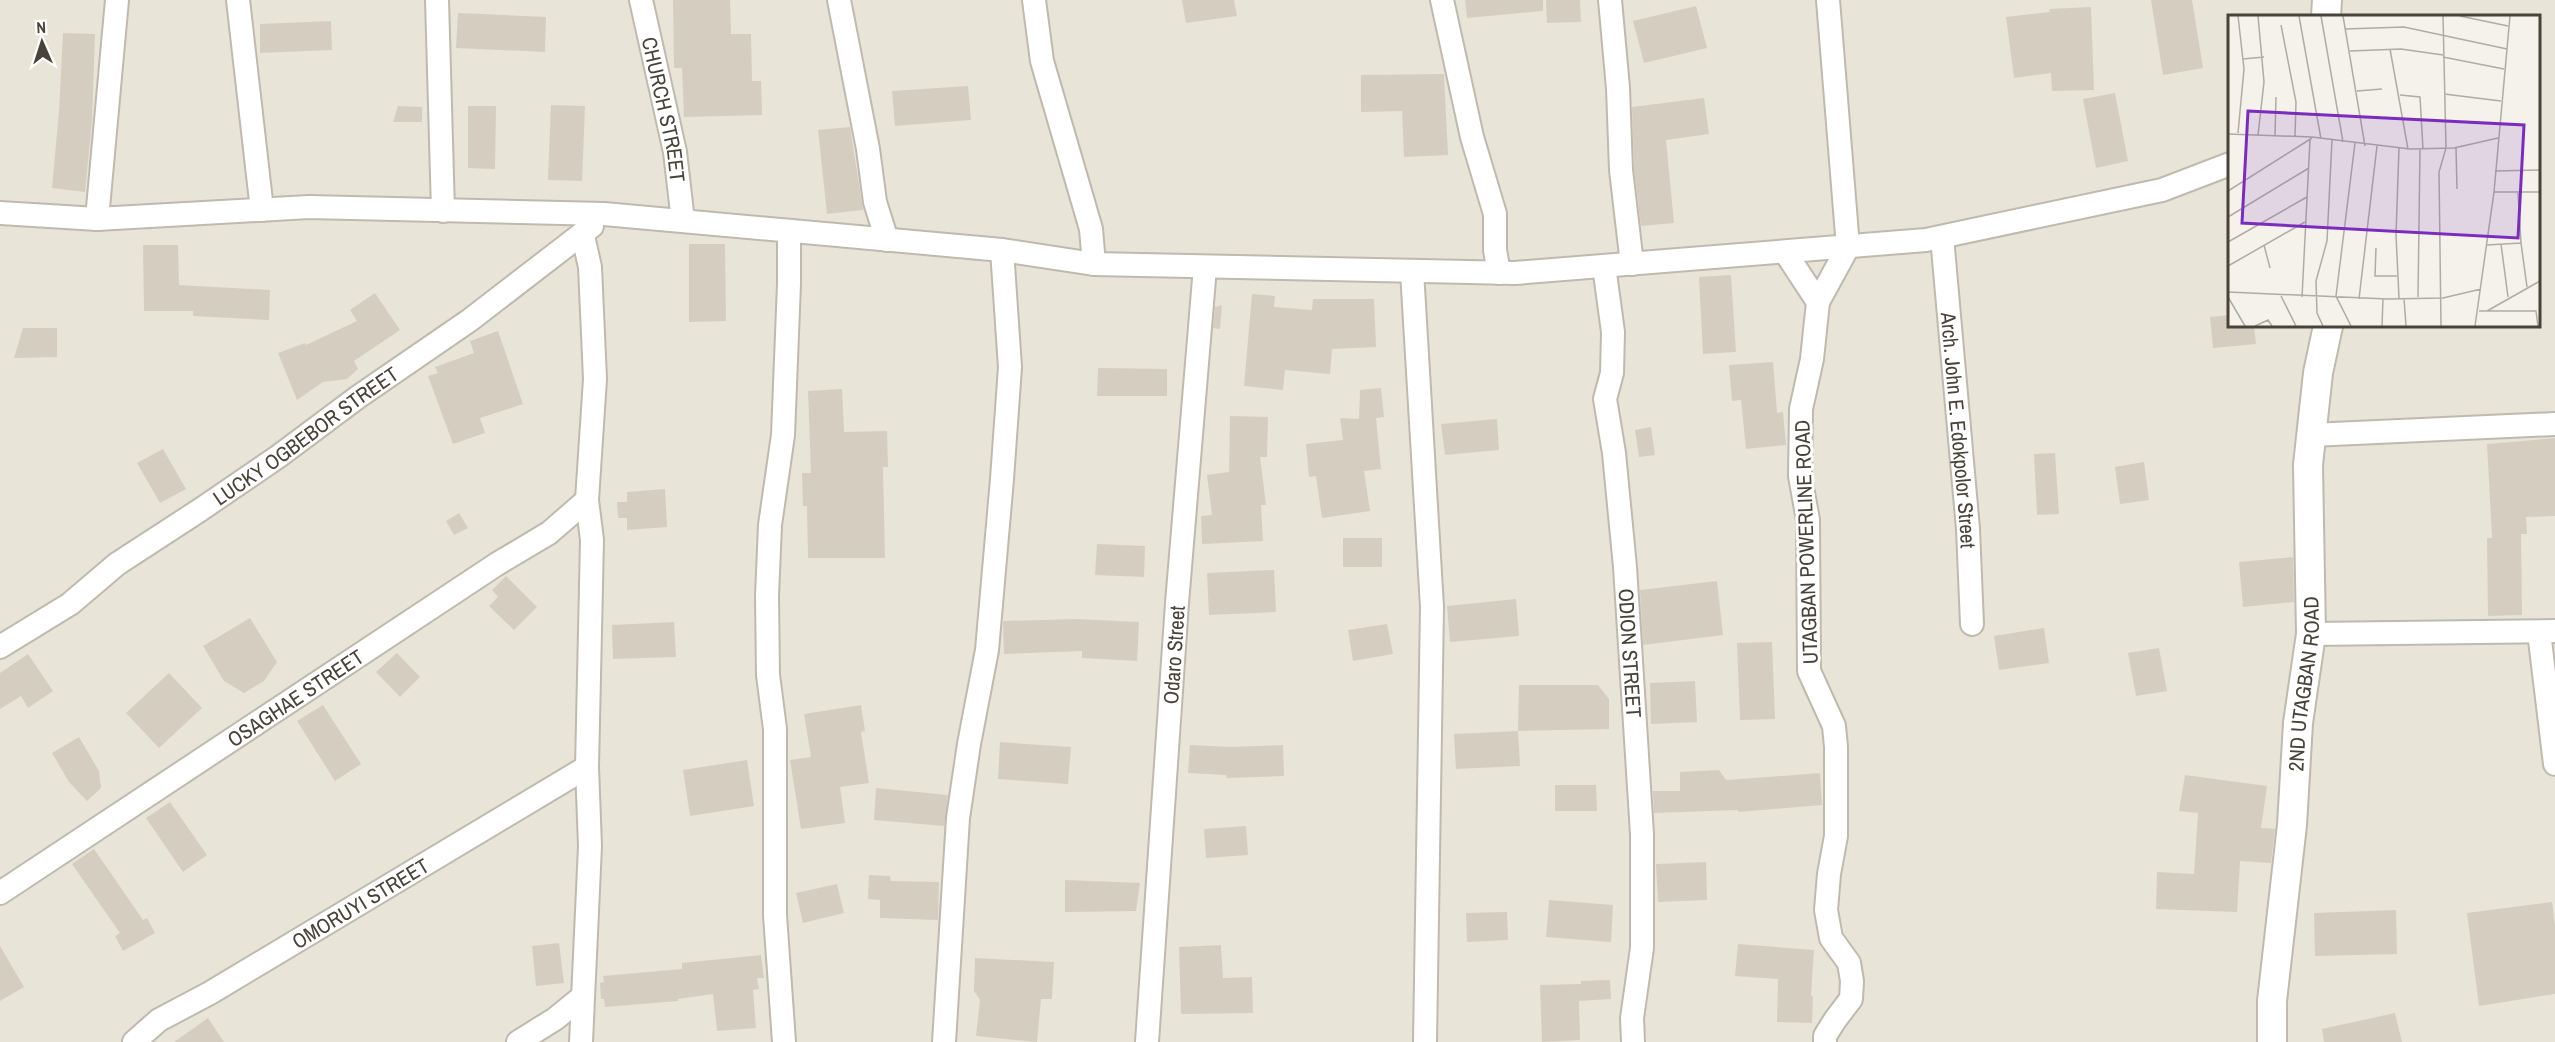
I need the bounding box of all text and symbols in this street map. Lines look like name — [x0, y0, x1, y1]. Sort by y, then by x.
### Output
north arrow — [12, 12, 72, 72]
inset map — [2228, 15, 2540, 327]
text: N — [36, 16, 47, 38]
street label: CHURCH STREET — [635, 34, 693, 184]
street label: Arch. John E. Edokpolor Street — [1934, 310, 1983, 549]
street label: LUCKY OGBEBOR STREET — [207, 359, 404, 512]
street label: UTAGBAN POWERLINE ROAD — [1787, 419, 1825, 665]
street label: ODION STREET — [1612, 588, 1649, 719]
street label: 2ND UTAGBAN ROAD — [2281, 596, 2325, 772]
street label: Odaro Street — [1156, 604, 1191, 705]
street label: OSAGHAE STREET — [221, 642, 369, 753]
street label: OMORUYI STREET — [286, 850, 434, 955]

